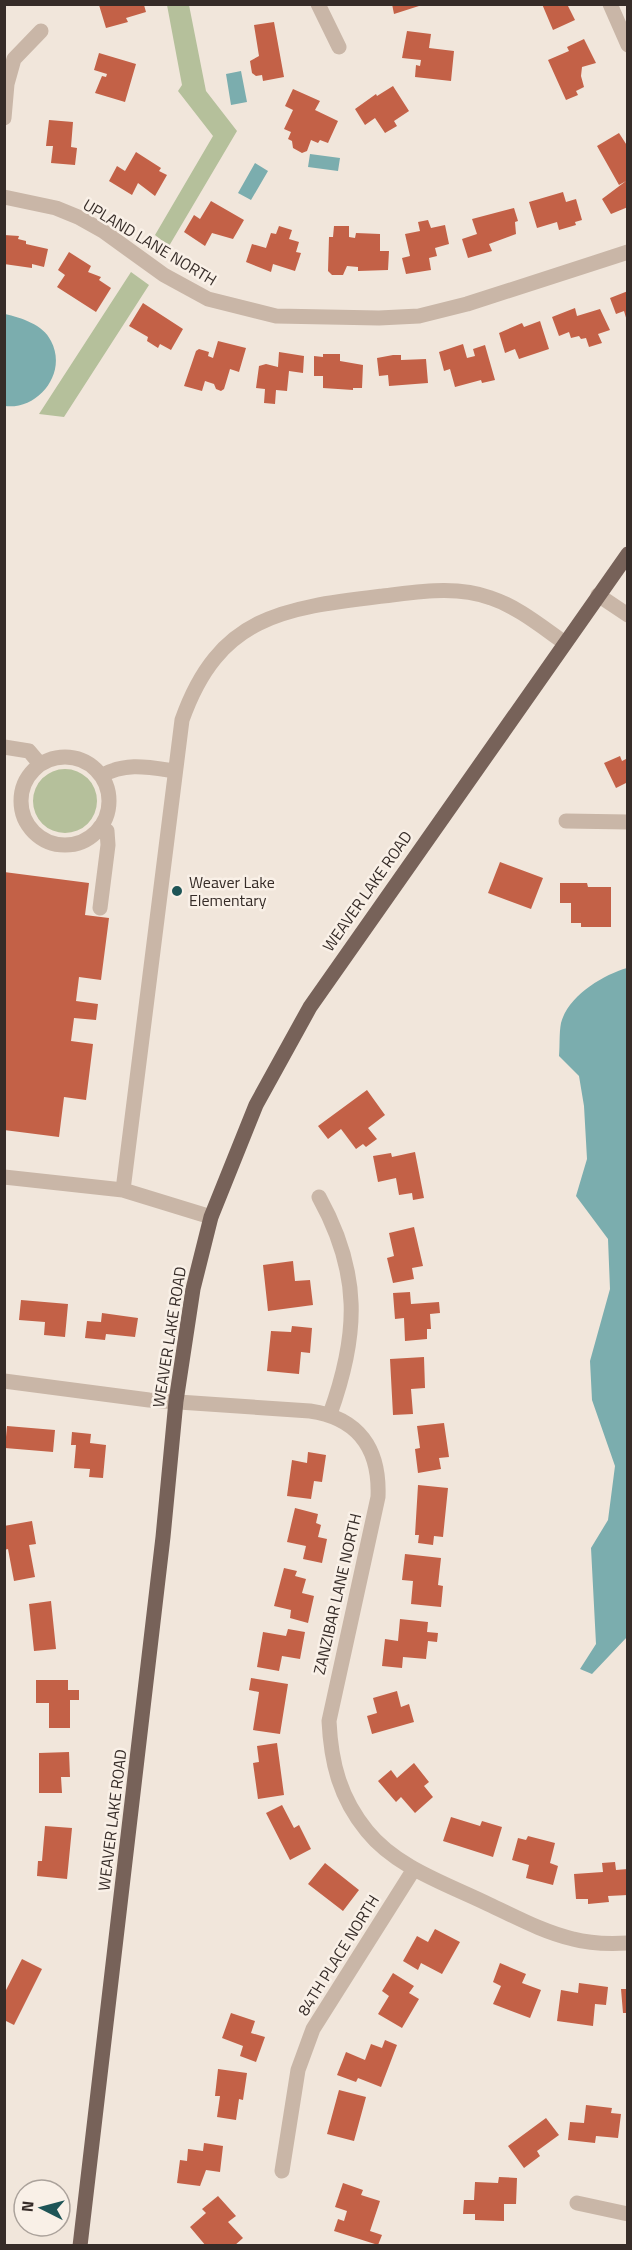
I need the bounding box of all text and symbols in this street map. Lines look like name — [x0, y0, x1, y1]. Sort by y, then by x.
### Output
street label: UPLAND LANE NORTH — [79, 192, 221, 292]
street label: WEAVER LAKE ROAD — [316, 826, 418, 956]
place label: Weaver Lake Elementary — [189, 870, 275, 912]
marker: Weaver Lake Elementary — [170, 884, 184, 898]
street label: WEAVER LAKE ROAD — [146, 1265, 192, 1409]
street label: ZANZIBAR LANE NORTH — [307, 1511, 367, 1677]
street label: WEAVER LAKE ROAD — [91, 1748, 133, 1892]
street label: 84TH PLACE NORTH — [291, 1890, 385, 2020]
north arrow — [12, 2178, 72, 2238]
text: N — [15, 2200, 40, 2213]

